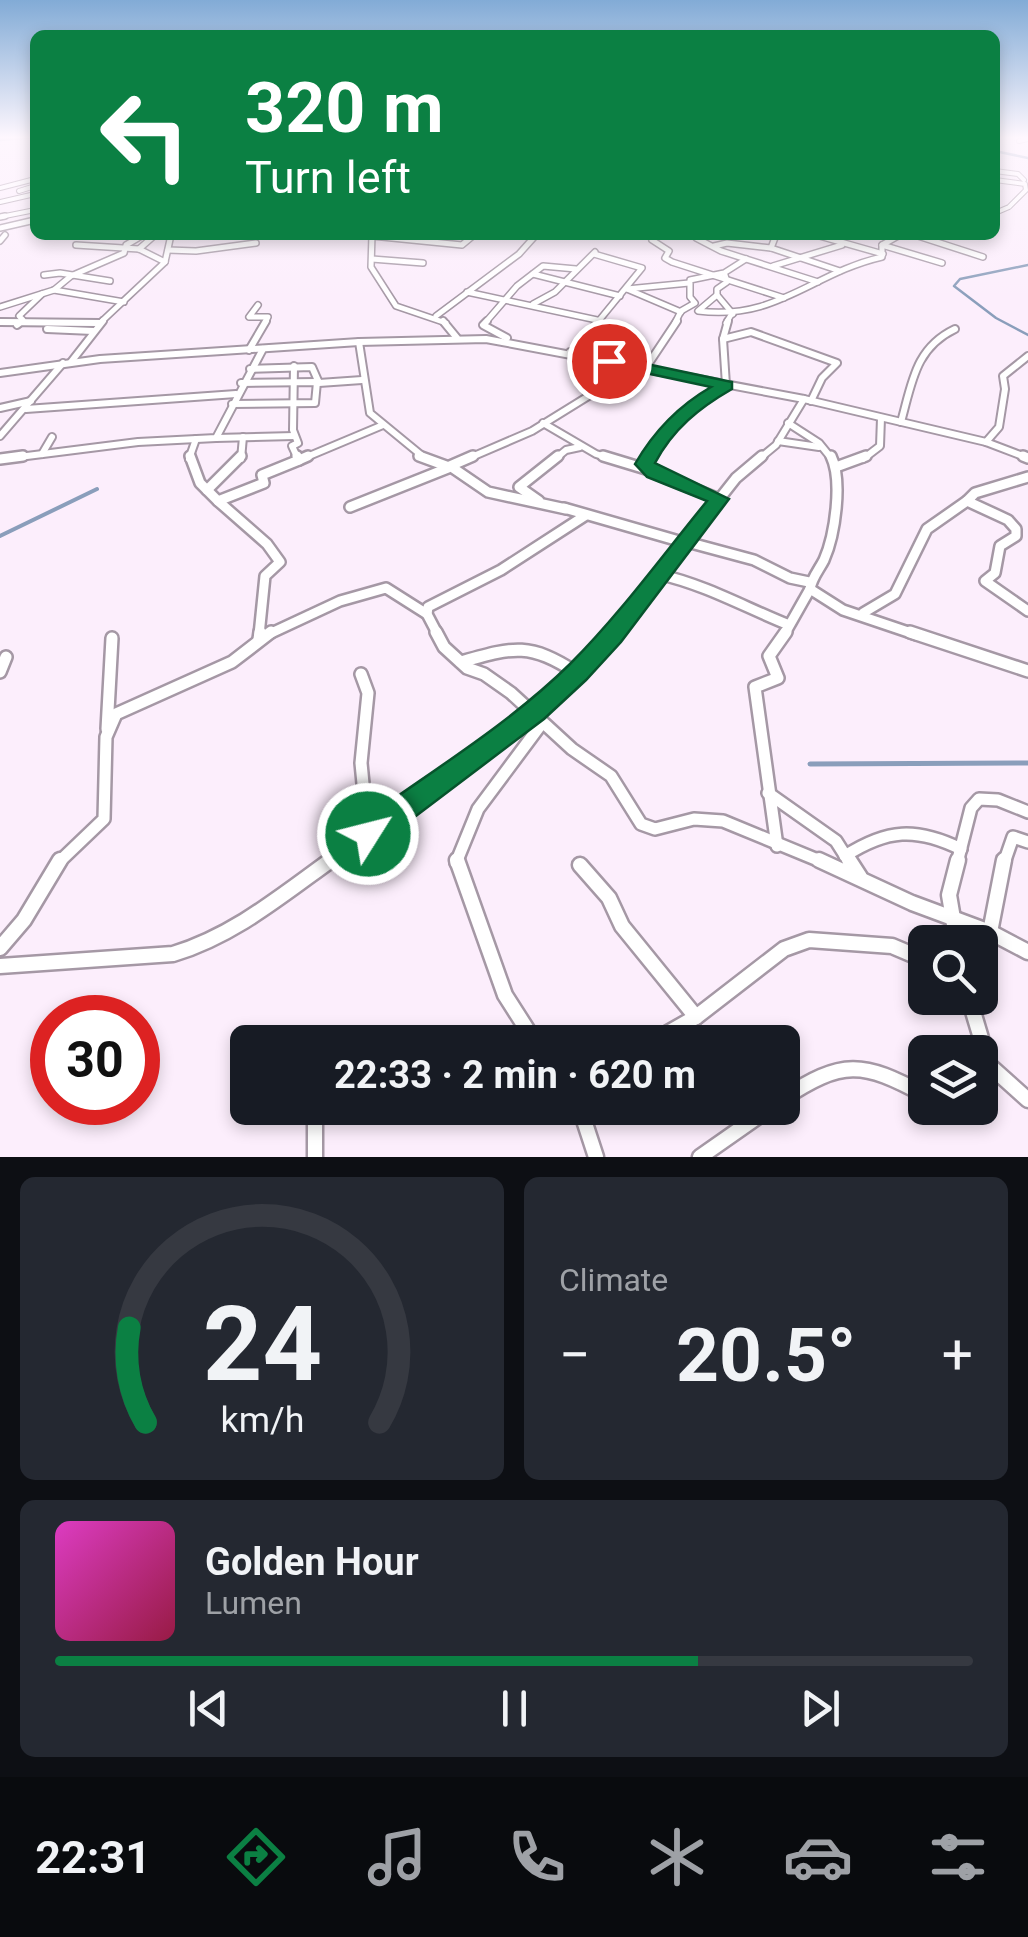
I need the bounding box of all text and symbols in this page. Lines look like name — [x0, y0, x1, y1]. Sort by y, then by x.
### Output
text: 320 m — [245, 67, 444, 149]
icon: left — [80, 70, 210, 200]
text: Turn left — [245, 151, 411, 204]
pin — [567, 319, 652, 404]
icon: arrive — [582, 334, 637, 389]
position arrow — [316, 782, 420, 886]
map controls — [908, 925, 998, 1125]
button: search — [908, 925, 998, 1015]
speed limit sign: 30 — [30, 995, 160, 1125]
button: layers — [908, 1035, 998, 1125]
text: 22:33 · 2 min · 620 m — [334, 1053, 696, 1097]
text: Climate — [559, 1261, 668, 1299]
text: 24 — [202, 1284, 322, 1405]
text: 20.5° — [676, 1311, 856, 1399]
text: − — [559, 1323, 590, 1387]
text: + — [942, 1323, 973, 1387]
text: km/h — [220, 1399, 304, 1441]
text: Golden Hour — [205, 1540, 419, 1584]
text: Lumen — [205, 1584, 302, 1622]
icon: previous — [181, 1681, 236, 1736]
icon: pause — [487, 1681, 542, 1736]
icon: next — [793, 1681, 848, 1736]
icon: directions — [221, 1822, 291, 1892]
icon: music — [362, 1822, 432, 1892]
icon: phone — [502, 1822, 572, 1892]
icon: climate — [642, 1822, 712, 1892]
icon: car — [783, 1822, 853, 1892]
icon: filters — [923, 1822, 993, 1892]
text: 22:31 — [35, 1831, 151, 1884]

